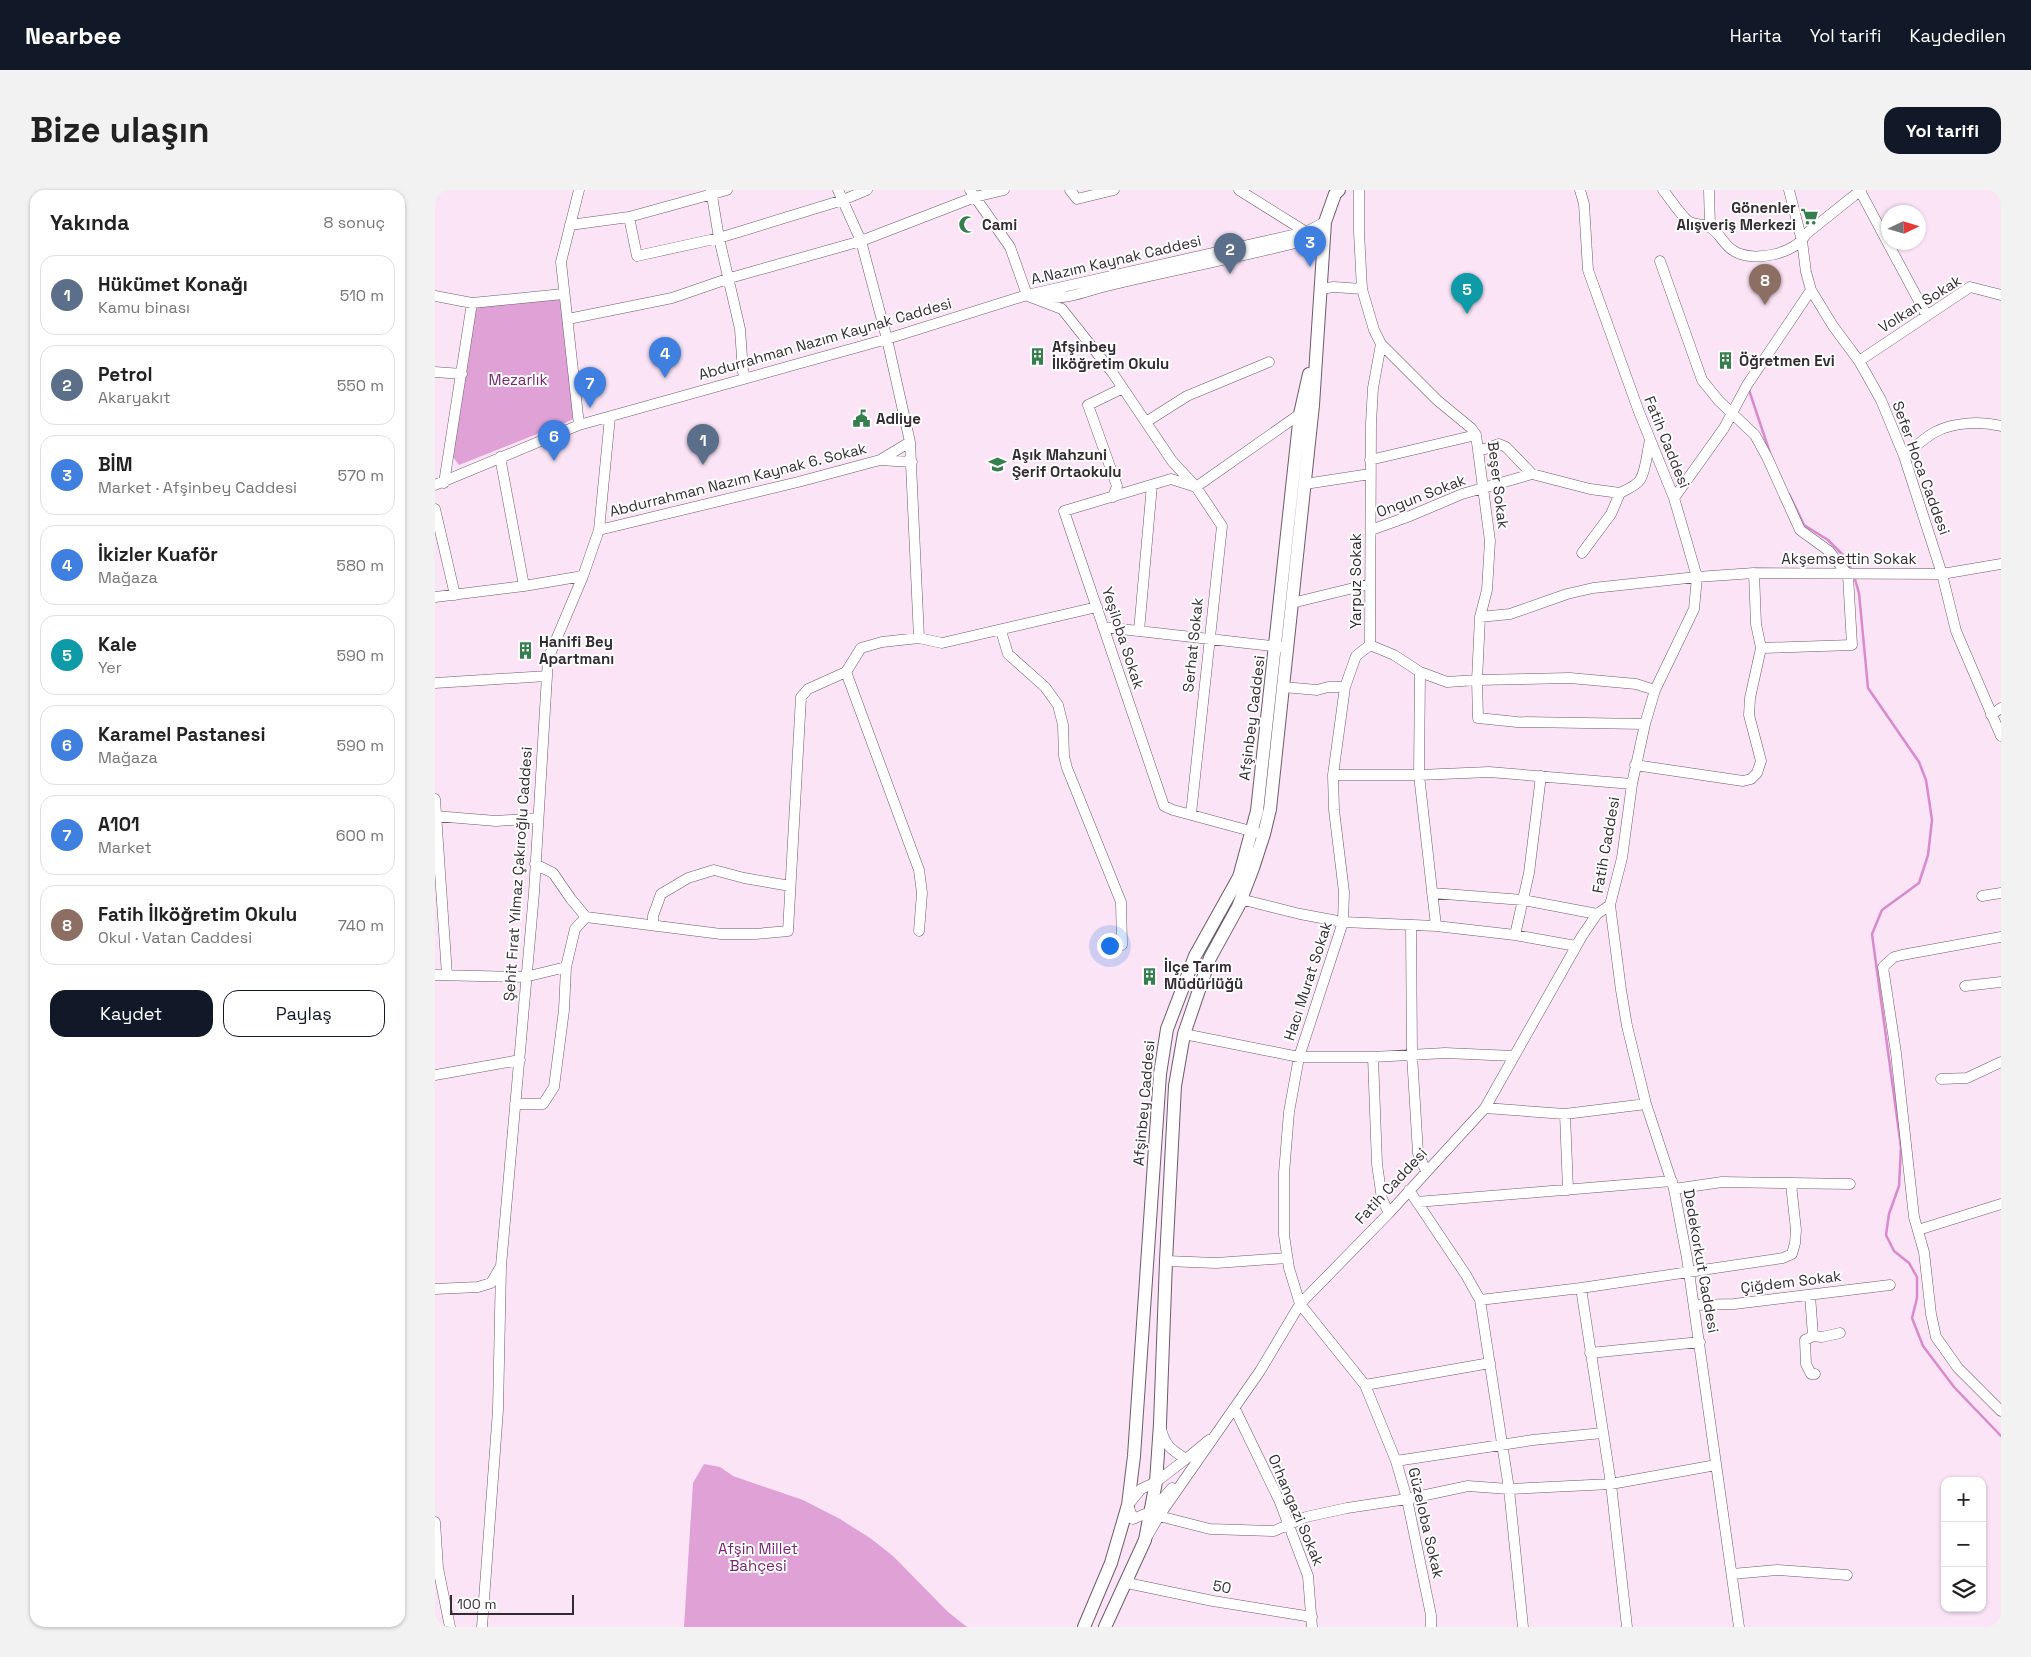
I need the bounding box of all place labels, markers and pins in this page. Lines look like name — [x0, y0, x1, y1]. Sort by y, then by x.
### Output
place label: Gönenler Alışveriş Merkezi — [1677, 198, 1796, 234]
supermarket icon: Gönenler Alışveriş Merkezi — [1800, 207, 1820, 227]
mosque icon: Cami — [958, 215, 978, 235]
place label: Cami — [982, 215, 1017, 234]
pin: 3 — [1294, 226, 1326, 267]
pin: 2 — [1214, 233, 1246, 274]
pin: 8 — [1749, 264, 1781, 305]
pin: 5 — [1451, 273, 1483, 314]
pin: 4 — [649, 337, 681, 378]
place label: Afşinbey İlköğretim Okulu — [1052, 337, 1169, 373]
building icon: Afşinbey İlköğretim Okulu — [1028, 346, 1048, 366]
building icon: Öğretmen Evi — [1715, 351, 1735, 371]
place label: Öğretmen Evi — [1739, 351, 1835, 370]
pin: 7 — [574, 367, 606, 408]
public building icon: Adliye — [852, 409, 872, 429]
place label: Adliye — [876, 409, 921, 428]
pin: 6 — [538, 420, 570, 461]
pin: 1 — [687, 424, 719, 465]
place label: Aşık Mahzuni Şerif Ortaokulu — [1012, 445, 1122, 481]
school or university icon: Aşık Mahzuni Şerif Ortaokulu — [988, 454, 1008, 474]
place label: Hanifi Bey Apartmanı — [539, 632, 614, 668]
building icon: Hanifi Bey Apartmanı — [515, 641, 535, 661]
place label: İlçe Tarım Müdürlüğü — [1164, 957, 1243, 993]
building icon: İlçe Tarım Müdürlüğü — [1140, 966, 1160, 986]

